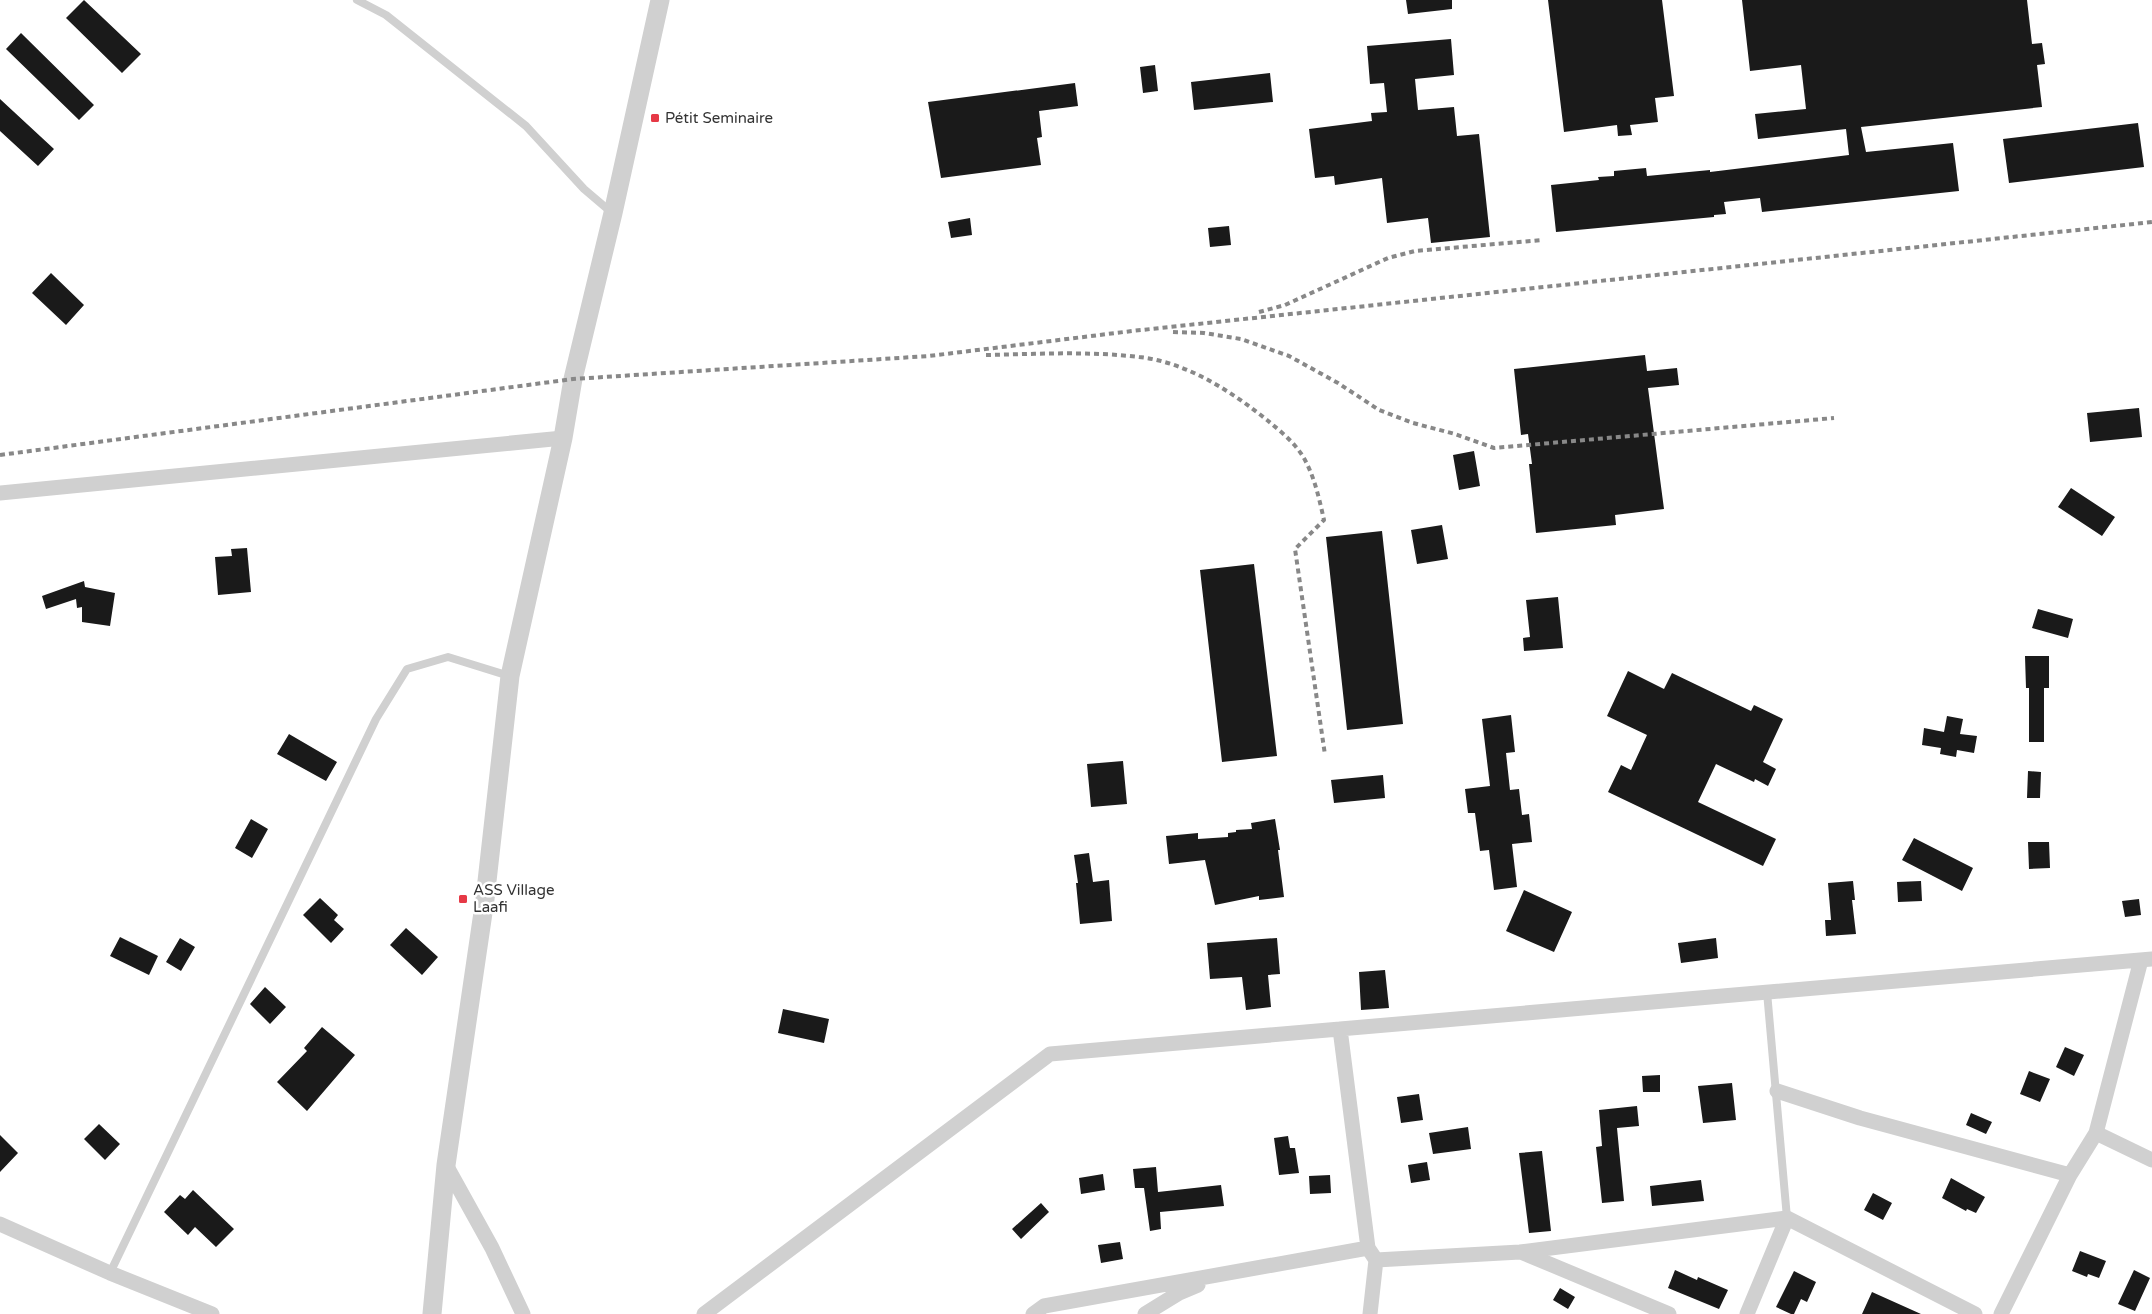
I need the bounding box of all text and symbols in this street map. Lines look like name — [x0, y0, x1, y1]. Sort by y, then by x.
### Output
place label: Pétit Seminaire — [665, 109, 773, 127]
marker: Pétit Seminaire — [649, 112, 661, 124]
place label: ASS Village Laafi — [473, 881, 554, 916]
marker: ASS Village Laafi — [457, 893, 469, 905]

